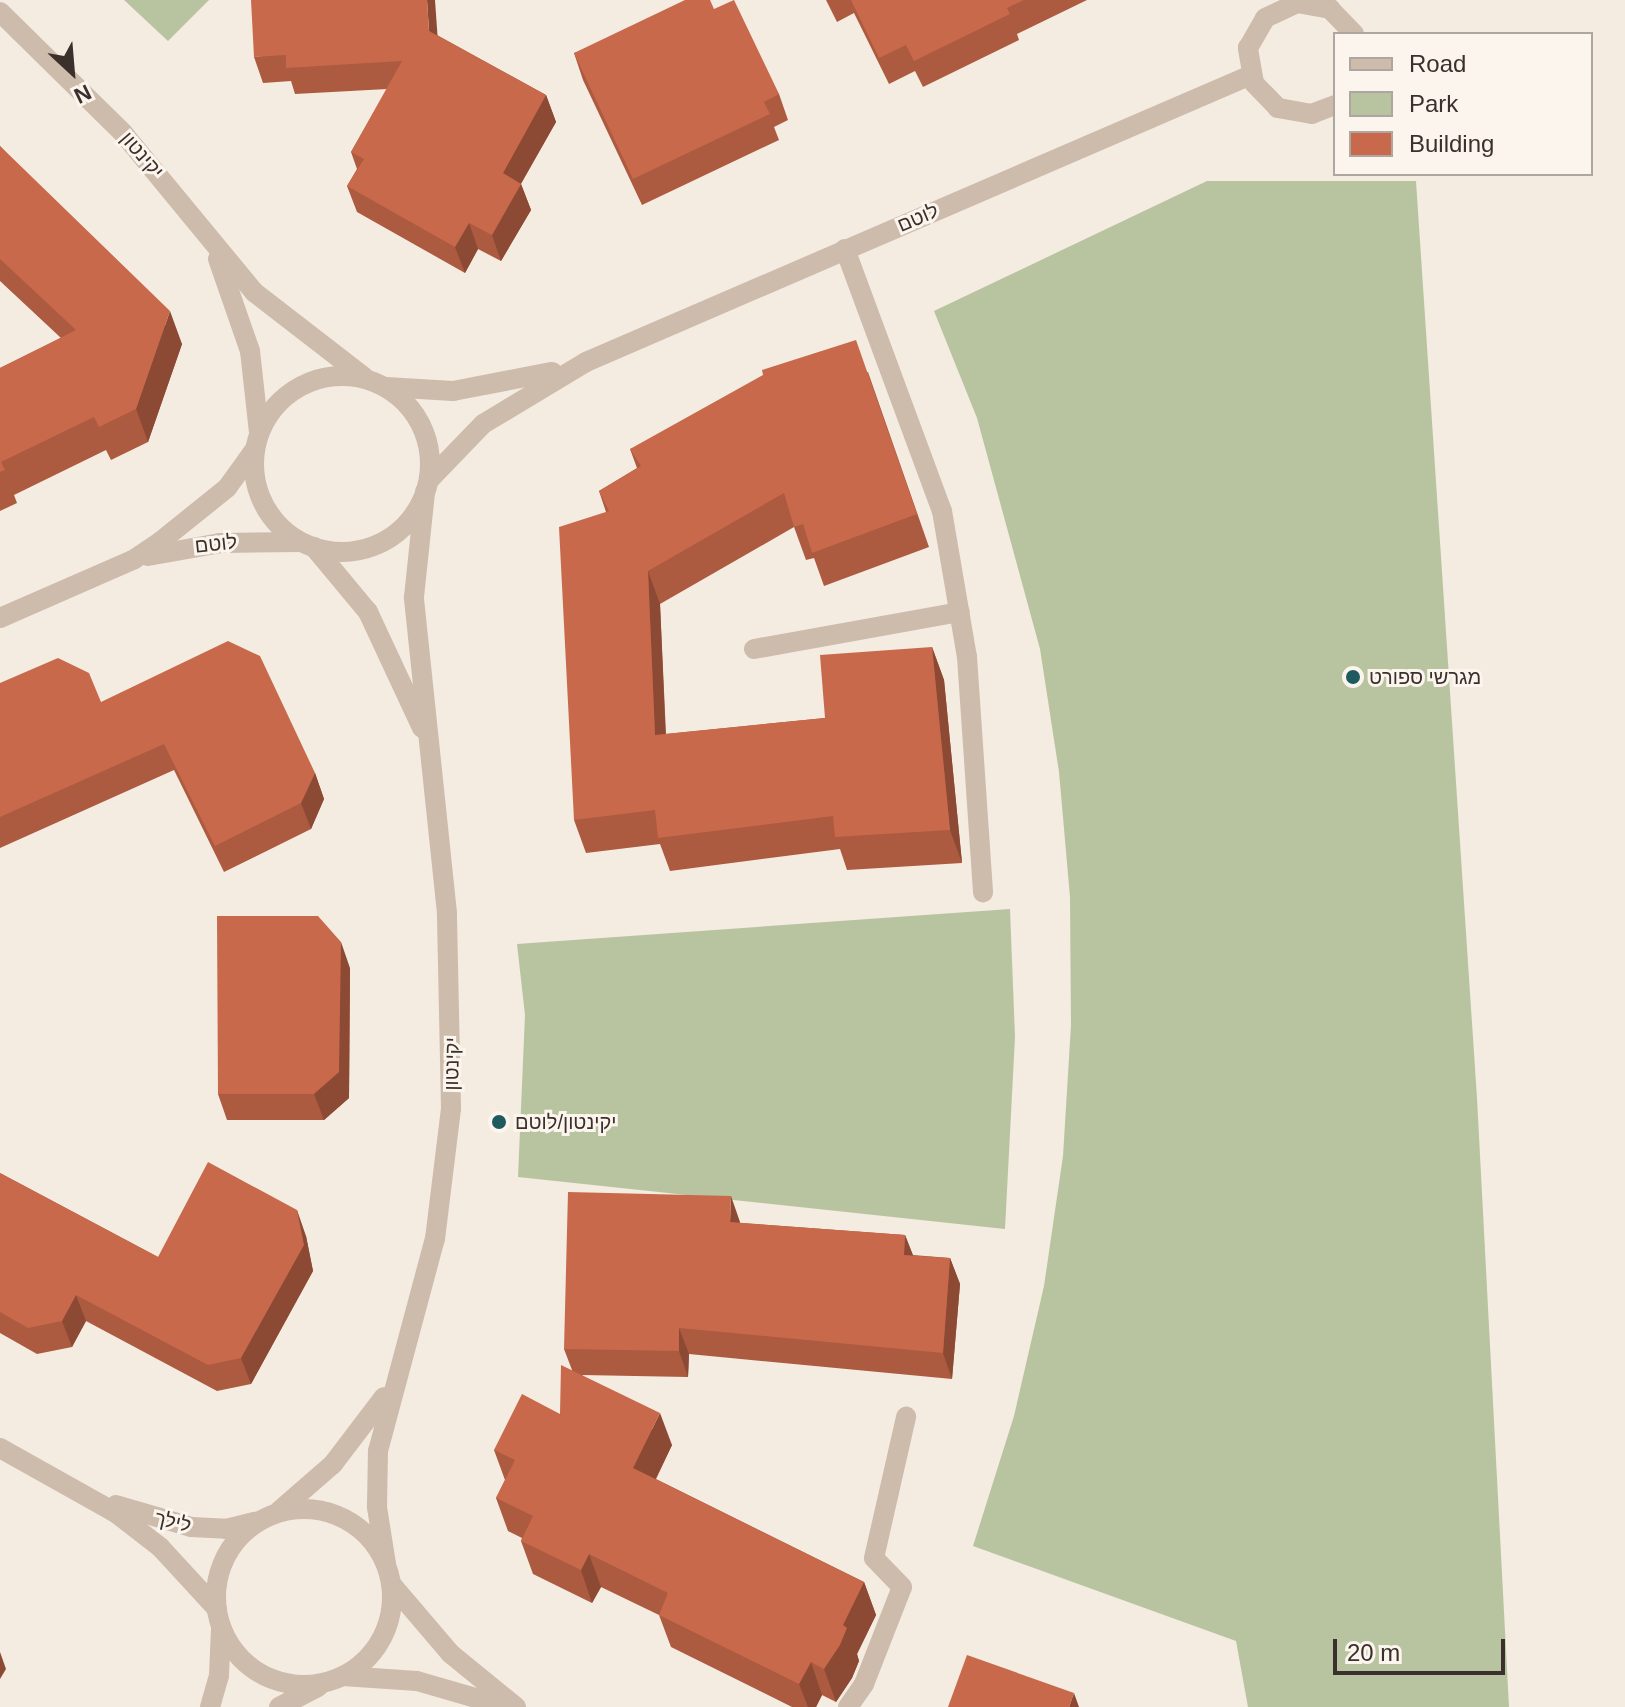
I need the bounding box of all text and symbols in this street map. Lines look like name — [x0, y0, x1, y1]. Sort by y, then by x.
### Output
north arrow — [32, 32, 112, 112]
legend — [1333, 32, 1593, 176]
text: Road — [1409, 50, 1466, 77]
text: N — [70, 79, 95, 109]
text: Park — [1409, 90, 1458, 117]
street label: יקינטון — [115, 127, 169, 183]
text: Building — [1409, 130, 1494, 157]
street label: לוטם — [894, 199, 942, 237]
street label: לוטם — [194, 530, 238, 558]
place label: מגרשי ספורט — [1369, 665, 1481, 689]
marker: מגרשי ספורט — [1344, 668, 1362, 686]
street label: יקינטון — [440, 1037, 464, 1091]
place label: יקינטון/לוטם — [515, 1110, 616, 1134]
marker: יקינטון/לוטם — [490, 1113, 508, 1131]
street label: לילך — [152, 1506, 194, 1538]
scale bar — [1337, 1623, 1509, 1673]
text: 20 m — [1347, 1639, 1400, 1666]

